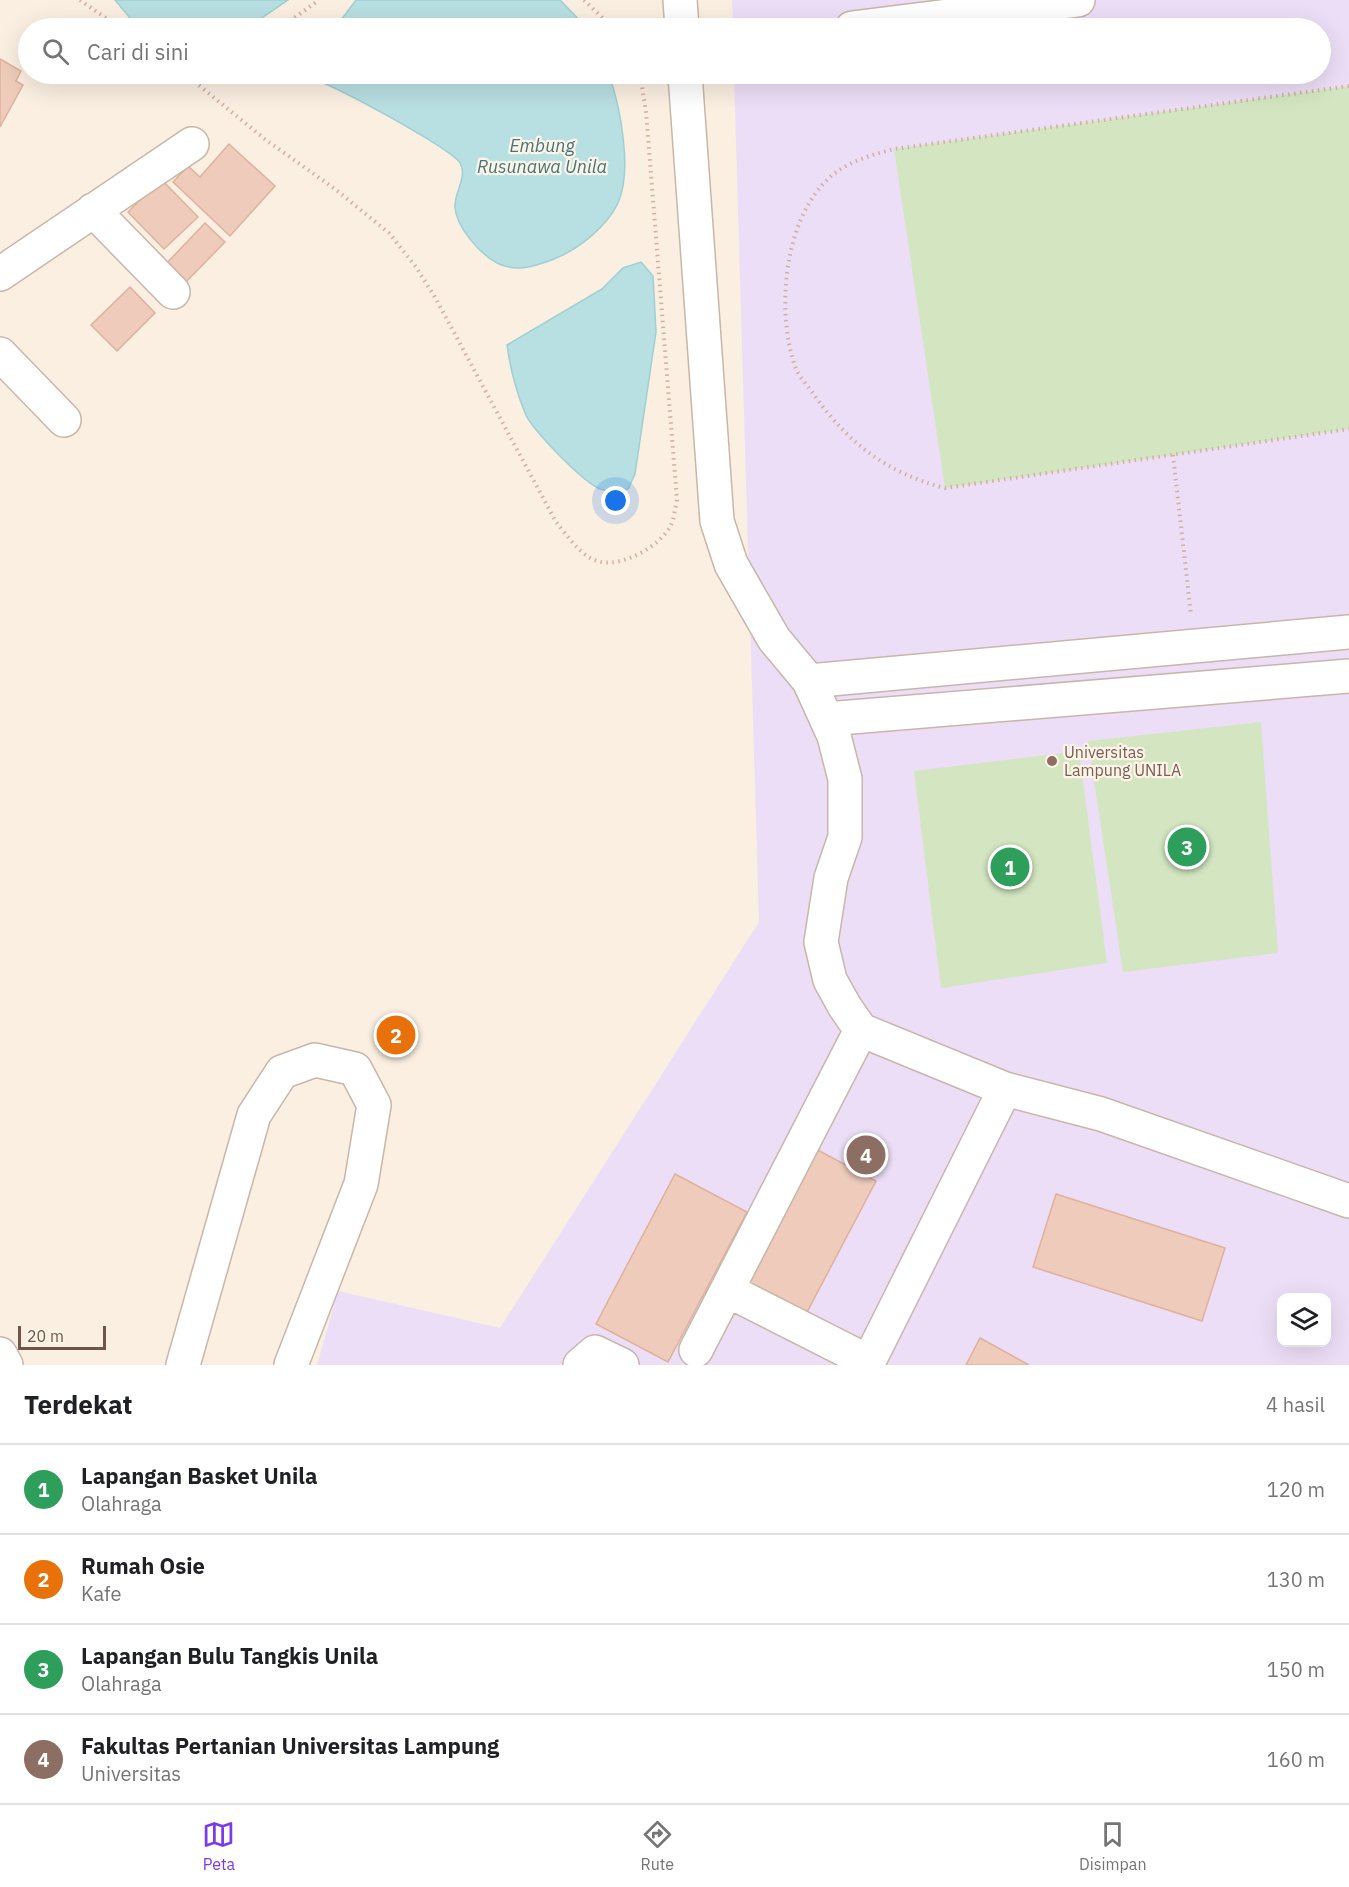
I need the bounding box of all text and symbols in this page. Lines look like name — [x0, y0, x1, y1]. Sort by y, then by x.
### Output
search box — [18, 18, 1331, 84]
icon: search — [39, 35, 72, 68]
text: Cari di sini — [87, 37, 189, 66]
water label: Embung Rusunawa Unila — [477, 134, 607, 178]
your location — [601, 486, 630, 515]
place label: Universitas Lampung UNILA — [1064, 742, 1181, 780]
marker: Universitas Lampung UNILA — [1045, 754, 1059, 768]
pin: 3 — [1168, 824, 1206, 870]
pin: 1 — [990, 844, 1030, 890]
pin: 2 — [376, 1012, 416, 1058]
pin: 4 — [846, 1132, 886, 1178]
map controls — [1277, 1293, 1331, 1347]
button: layers — [1277, 1293, 1331, 1347]
scale bar — [18, 1323, 106, 1350]
text: 20 m — [27, 1326, 64, 1346]
text: Terdekat — [24, 1387, 133, 1421]
text: 4 hasil — [1266, 1391, 1325, 1418]
text: Lapangan Basket Unila — [81, 1461, 317, 1490]
text: 1 — [38, 1476, 50, 1503]
text: 120 m — [1267, 1476, 1325, 1503]
text: Olahraga — [81, 1490, 162, 1517]
text: Rumah Osie — [81, 1551, 205, 1580]
text: 2 — [38, 1566, 50, 1593]
text: 130 m — [1267, 1566, 1325, 1593]
text: Kafe — [81, 1580, 121, 1607]
text: Lapangan Bulu Tangkis Unila — [81, 1641, 378, 1670]
text: 3 — [38, 1656, 50, 1683]
text: 150 m — [1267, 1656, 1325, 1683]
text: Olahraga — [81, 1670, 162, 1697]
text: Fakultas Pertanian Universitas Lampung — [81, 1731, 499, 1760]
text: 4 — [38, 1746, 50, 1773]
text: 160 m — [1267, 1746, 1325, 1773]
text: Universitas — [81, 1760, 181, 1787]
tab: Peta — [202, 1818, 235, 1874]
tab: Rute — [640, 1818, 674, 1874]
tab: Disimpan — [1079, 1818, 1147, 1874]

